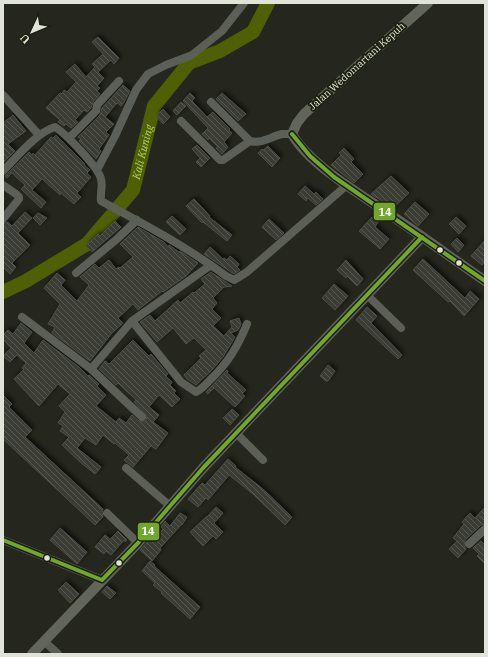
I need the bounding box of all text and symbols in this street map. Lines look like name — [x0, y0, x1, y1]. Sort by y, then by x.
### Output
north arrow — [12, 12, 52, 52]
street label: Jalan Wedomartani Kepuh — [306, 19, 408, 113]
text: U — [16, 31, 33, 47]
water label: Kali Kuning — [129, 122, 156, 182]
line badge: 14 — [373, 202, 396, 221]
text: 14 — [378, 205, 392, 219]
unlabelled marker — [435, 245, 445, 255]
unlabelled marker — [454, 258, 464, 268]
line badge: 14 — [137, 522, 160, 541]
text: 14 — [141, 524, 155, 538]
unlabelled marker — [42, 553, 52, 563]
unlabelled marker — [114, 558, 124, 568]

